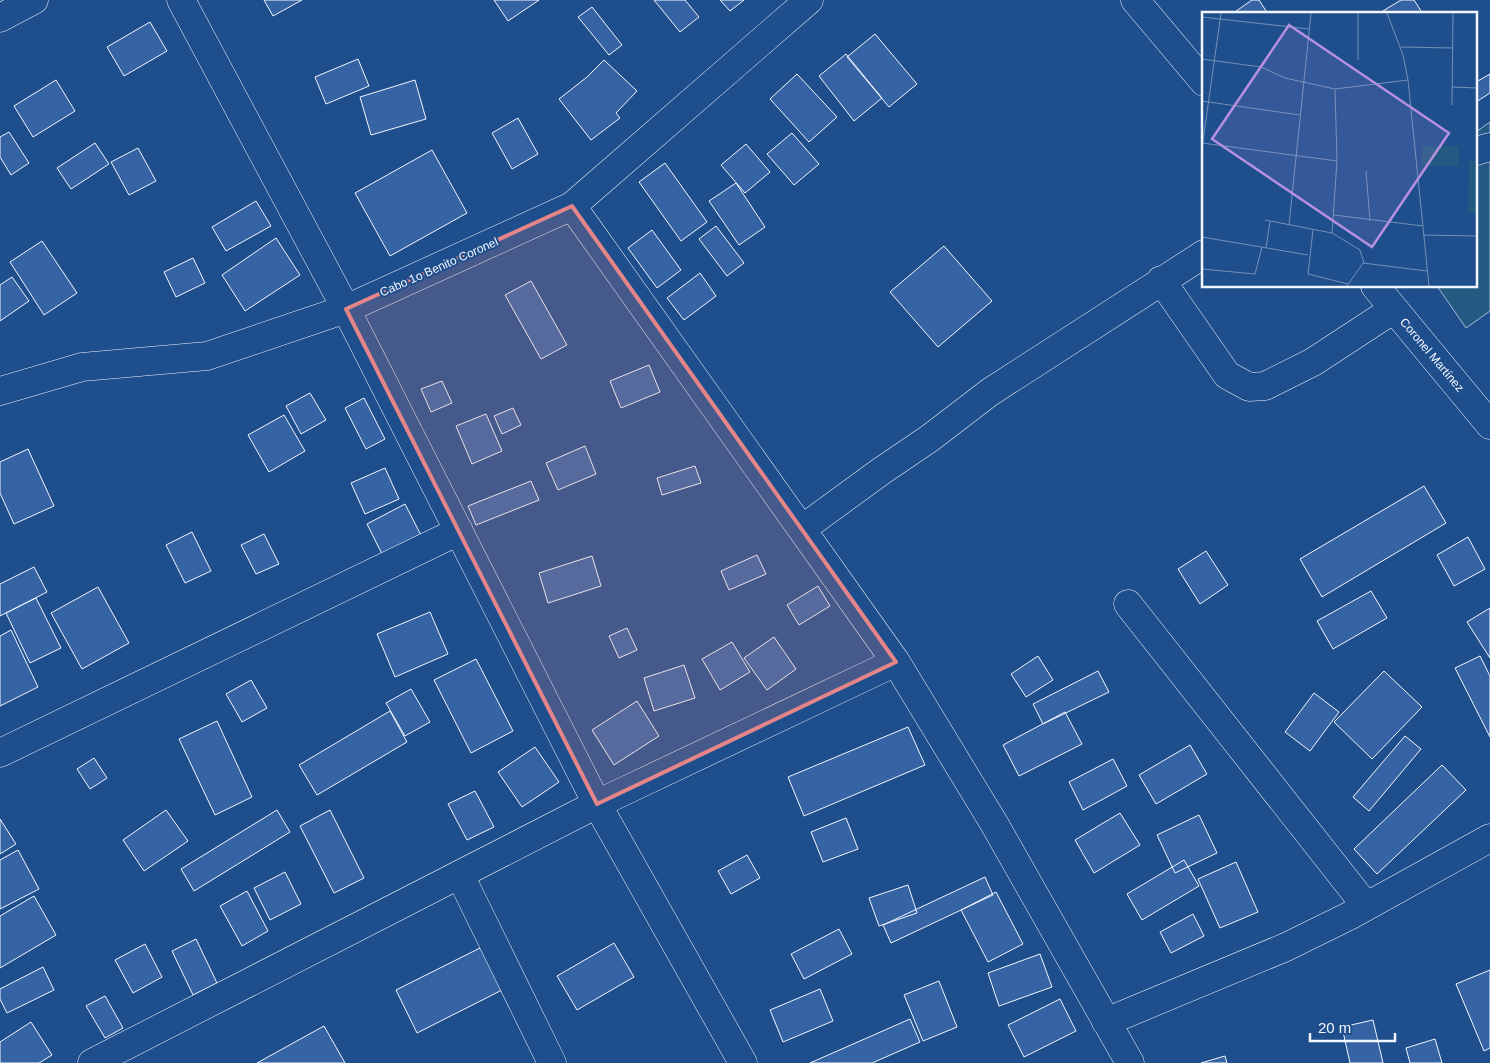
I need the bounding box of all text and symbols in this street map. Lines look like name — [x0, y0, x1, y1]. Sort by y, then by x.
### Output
inset map — [1202, 12, 1478, 288]
street label: Cabo 1o Benito Coronel — [378, 235, 500, 299]
street label: Coronel Martínez — [1397, 315, 1467, 395]
scale bar — [1310, 1010, 1395, 1042]
text: 20 m — [1318, 1019, 1351, 1036]

